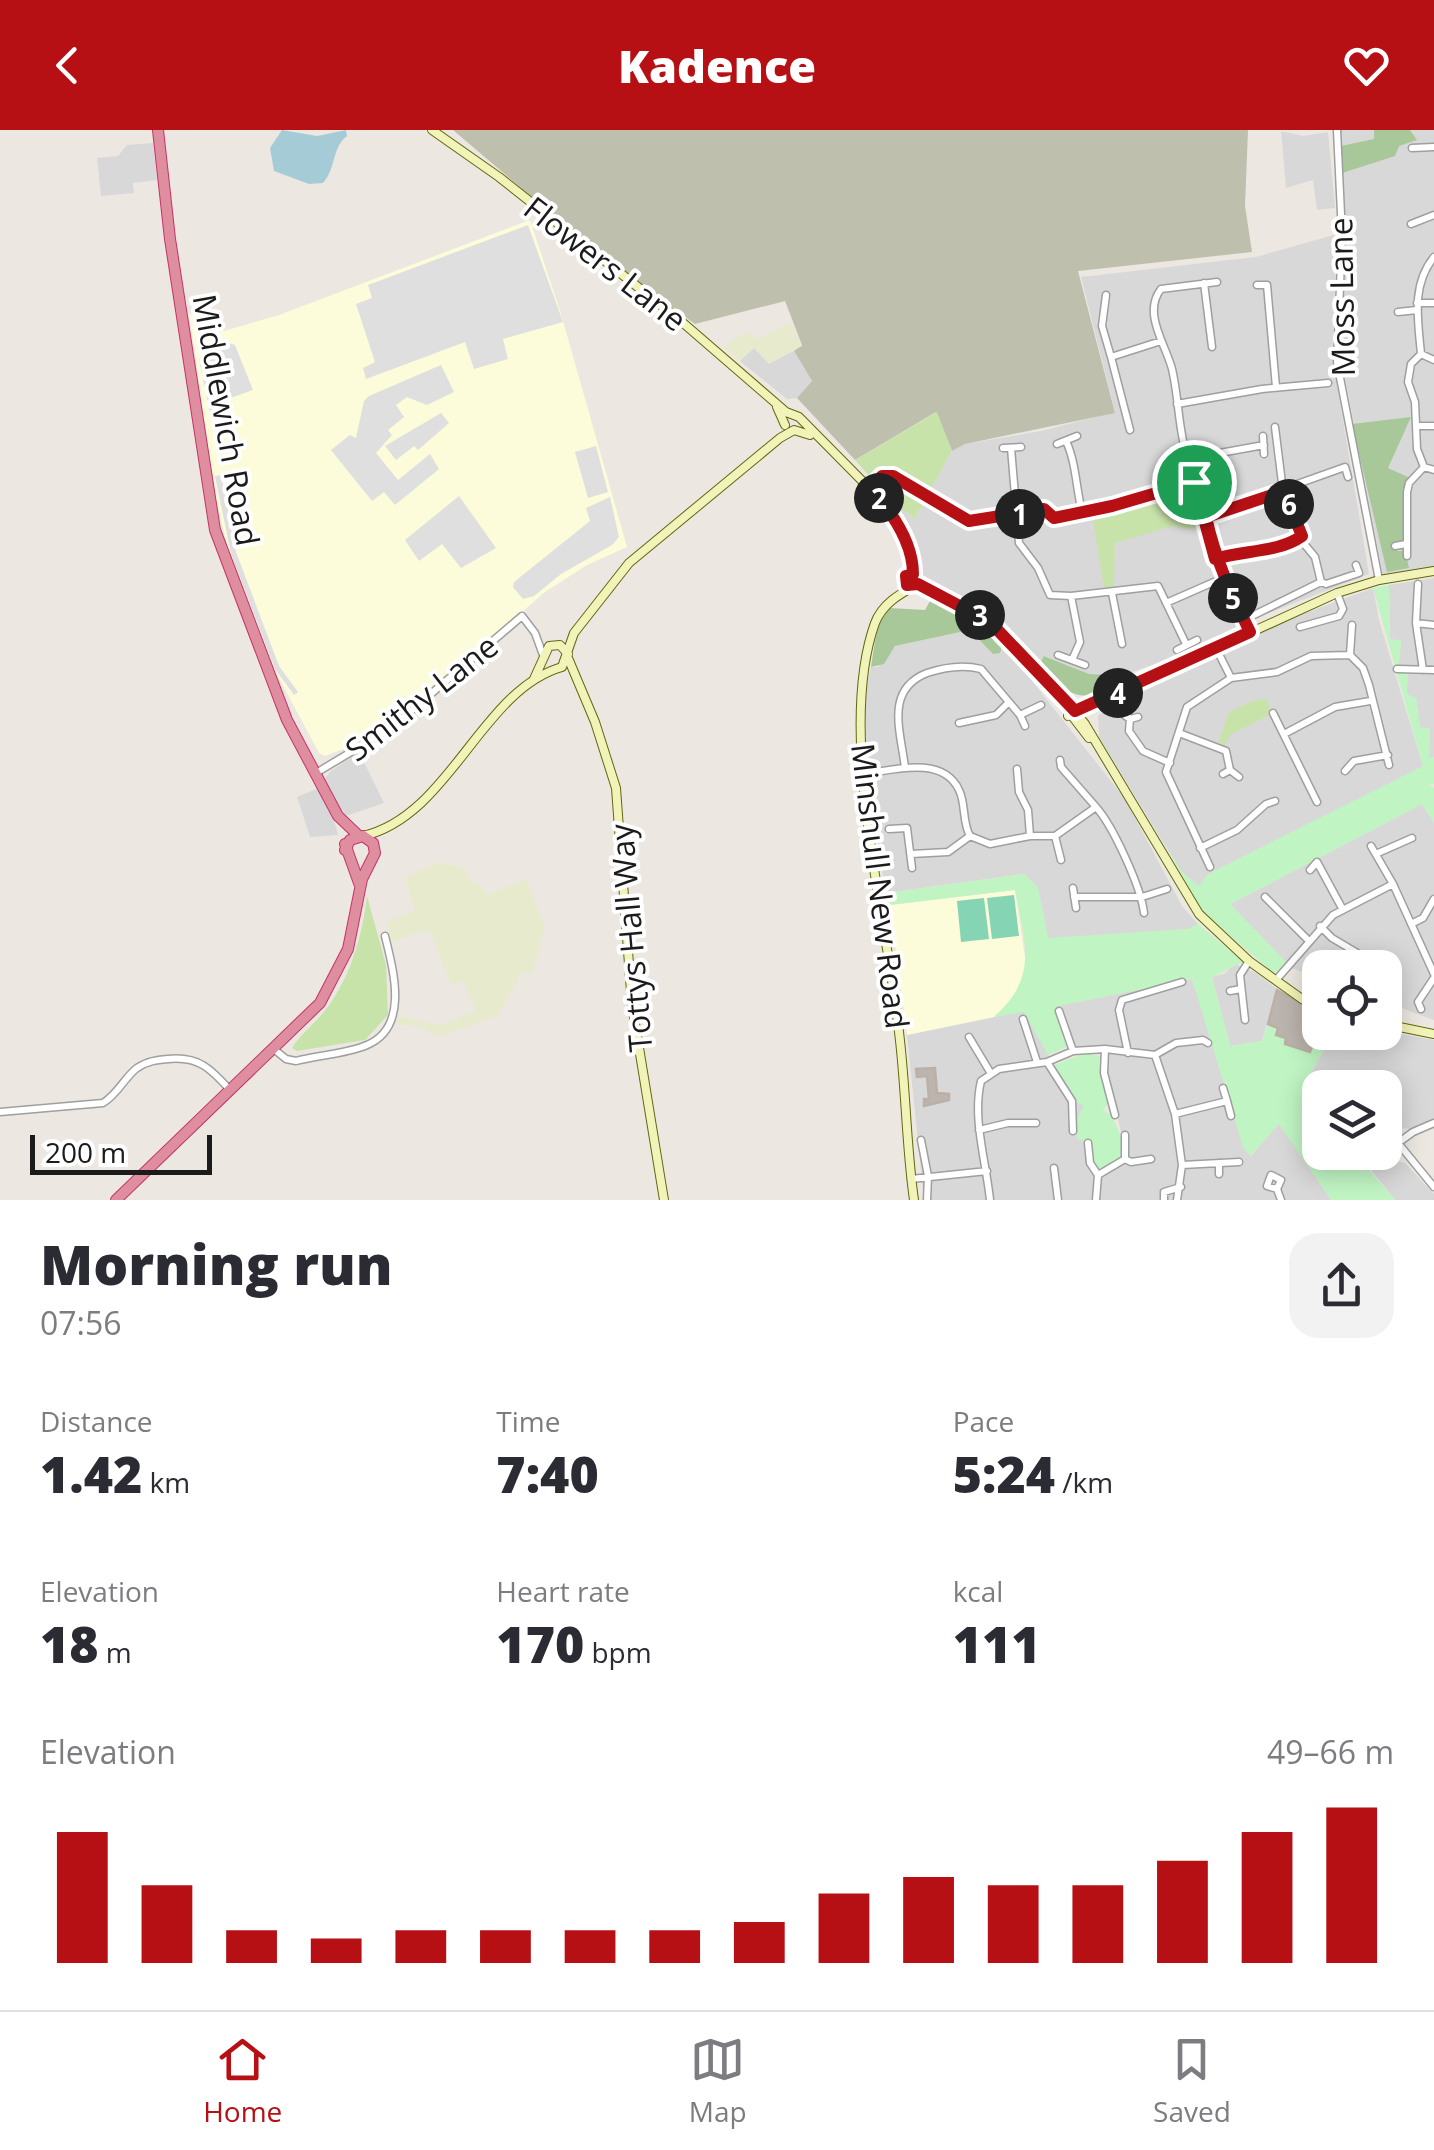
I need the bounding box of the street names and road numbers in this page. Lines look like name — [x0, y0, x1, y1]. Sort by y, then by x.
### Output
street label: Flowers Lane — [516, 186, 696, 340]
street label: Moss Lane — [1318, 217, 1364, 377]
street label: Middlewich Road — [184, 291, 270, 549]
street label: Smithy Lane — [336, 624, 506, 770]
street label: Minshull New Road — [842, 741, 920, 1031]
street label: Tottys Hall Way — [599, 821, 661, 1054]

